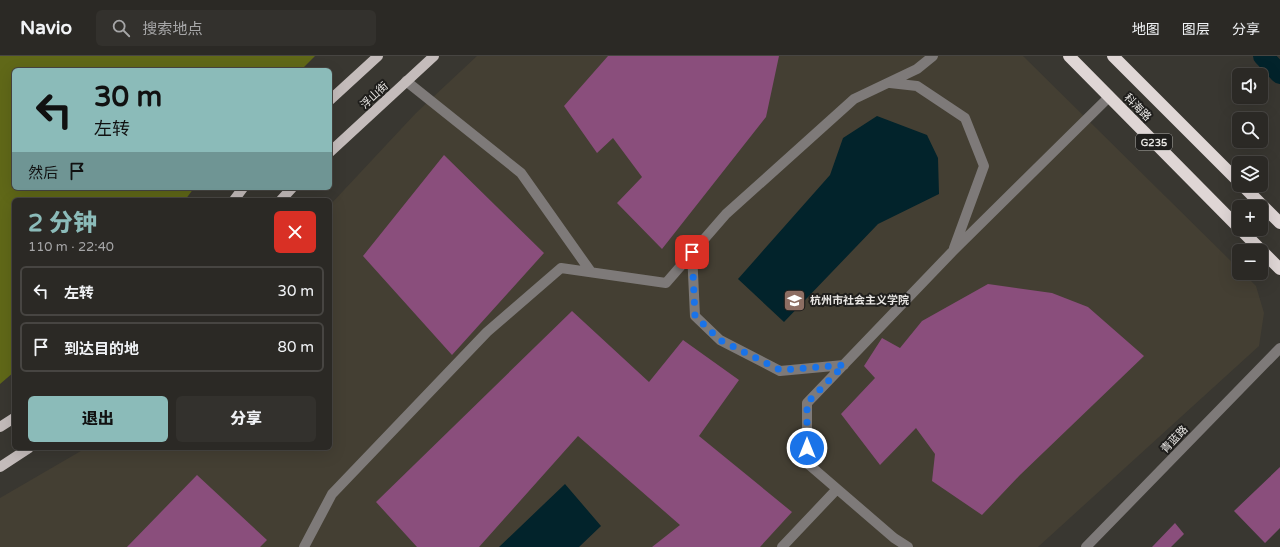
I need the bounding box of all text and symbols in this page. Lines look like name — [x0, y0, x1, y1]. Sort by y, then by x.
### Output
search box — [96, 10, 376, 46]
text: Navio — [20, 17, 72, 39]
icon: search — [110, 17, 132, 39]
text: 搜索地点 — [142, 20, 202, 38]
text: 地图 — [1132, 21, 1160, 38]
text: 图层 — [1182, 21, 1210, 38]
text: 分享 — [1232, 21, 1260, 38]
map controls — [1232, 68, 1268, 280]
button: sound — [1232, 68, 1268, 104]
street label: 浮山街 — [358, 79, 391, 111]
text: 30 m — [94, 80, 162, 114]
icon: left — [28, 84, 80, 136]
street label: 科海路 — [1121, 91, 1154, 124]
button: search — [1232, 112, 1268, 148]
text: 左转 — [94, 118, 130, 140]
road number: G235 — [1136, 134, 1172, 150]
button: layers — [1232, 156, 1268, 192]
icon: arrive — [66, 160, 88, 182]
text: 然后 — [28, 164, 58, 182]
button: + — [1232, 200, 1268, 236]
text: 2 分钟 — [28, 209, 97, 238]
button: close — [274, 211, 316, 253]
pin — [675, 235, 709, 269]
text: 110 m · 22:40 — [28, 239, 114, 255]
icon: arrive — [681, 241, 703, 263]
button: − — [1232, 244, 1268, 280]
icon: left — [30, 280, 52, 302]
text: 30 m — [277, 282, 314, 300]
text: 左转 — [64, 284, 94, 302]
school or university icon: 杭州市社会主义学院 — [782, 287, 808, 313]
place label: 杭州市社会主义学院 — [810, 294, 909, 307]
icon: arrive — [30, 336, 52, 358]
text: 80 m — [277, 338, 314, 356]
text: 到达目的地 — [64, 340, 139, 358]
button: 退出 — [28, 396, 168, 442]
button: 分享 — [176, 396, 316, 442]
street label: 青蓝路 — [1158, 423, 1190, 456]
position arrow — [786, 427, 828, 469]

